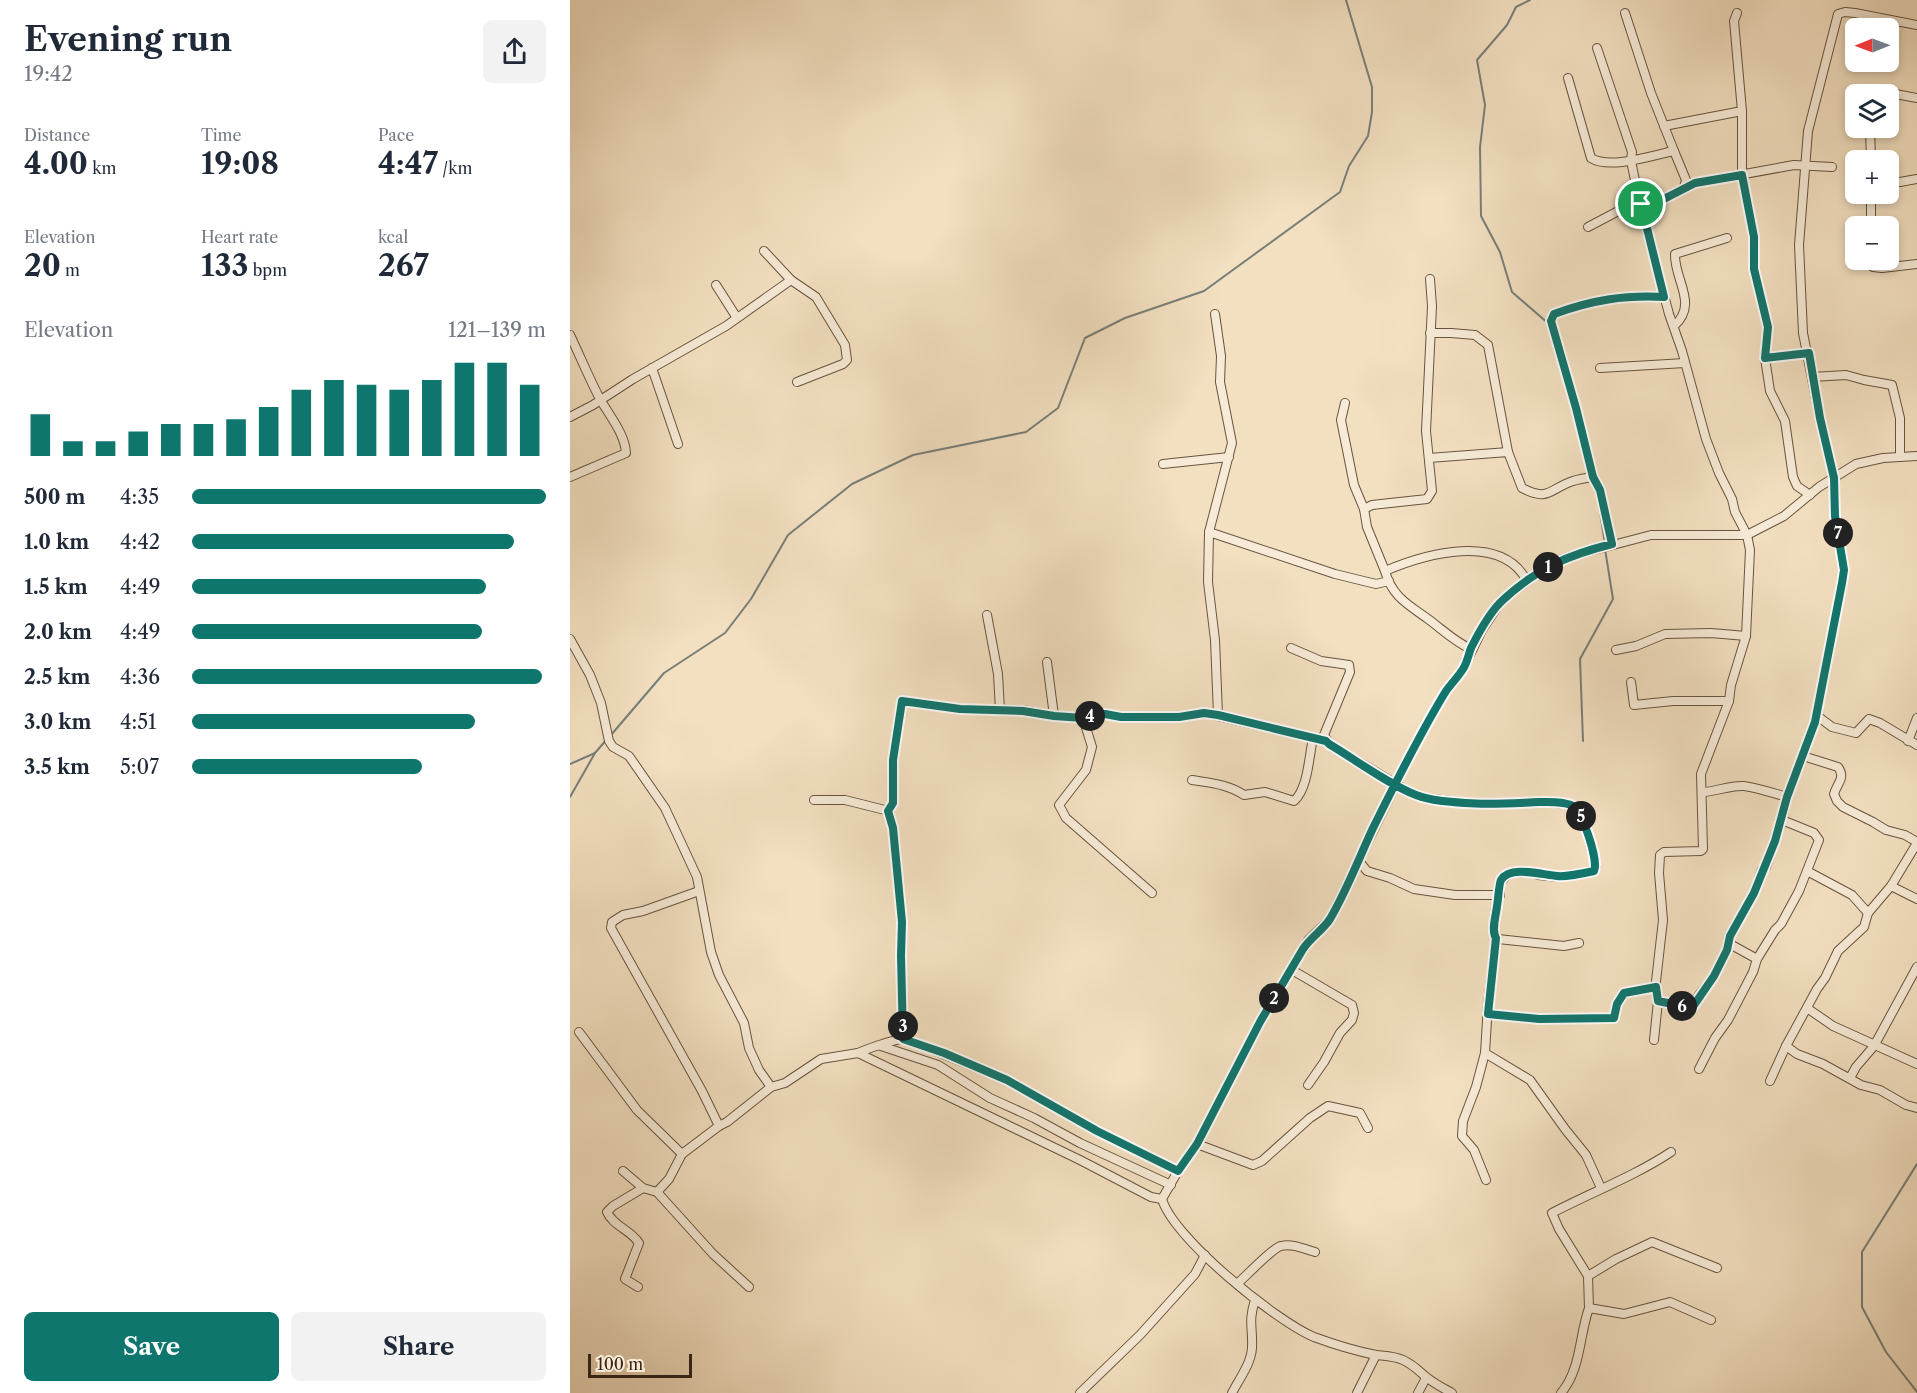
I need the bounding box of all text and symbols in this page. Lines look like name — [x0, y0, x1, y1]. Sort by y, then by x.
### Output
north arrow — [1845, 18, 1899, 72]
map controls — [1845, 18, 1899, 270]
text: Evening run — [24, 19, 232, 60]
button: share — [483, 20, 546, 83]
text: 19:42 — [24, 62, 73, 86]
button: layers — [1845, 84, 1899, 138]
text: Distance — [24, 125, 90, 145]
text: Time — [201, 125, 241, 145]
text: Pace — [378, 125, 414, 145]
text: 4.00 — [24, 145, 88, 182]
text: 19:08 — [201, 145, 279, 182]
text: 4:47 — [378, 145, 438, 182]
button: + — [1845, 150, 1899, 204]
text: km — [88, 158, 116, 178]
text: /km — [438, 158, 472, 178]
pin — [1615, 178, 1666, 229]
icon: arrive — [1624, 187, 1657, 220]
button: − — [1845, 216, 1899, 270]
text: Elevation — [24, 227, 95, 247]
text: Heart rate — [201, 227, 278, 247]
text: kcal — [378, 227, 408, 247]
text: 20 — [24, 247, 61, 284]
text: 133 — [201, 247, 248, 284]
text: 267 — [378, 247, 429, 284]
text: m — [61, 260, 80, 280]
text: bpm — [248, 260, 287, 280]
text: Elevation — [24, 318, 113, 342]
text: 121–139 m — [448, 318, 546, 342]
text: 500 m — [24, 485, 85, 509]
text: 4:35 — [120, 485, 159, 509]
pin: 7 — [1823, 518, 1853, 548]
text: 7 — [1834, 523, 1842, 543]
text: 1.0 km — [24, 530, 89, 554]
text: 4:42 — [120, 530, 160, 554]
pin: 1 — [1533, 552, 1563, 582]
text: 1 — [1544, 557, 1552, 577]
text: 1.5 km — [24, 575, 88, 599]
text: 4:49 — [120, 575, 160, 599]
text: 2.0 km — [24, 620, 92, 644]
text: 4:49 — [120, 620, 160, 644]
text: 2.5 km — [24, 665, 91, 689]
text: 4:36 — [120, 665, 160, 689]
pin: 4 — [1075, 701, 1105, 731]
text: 4 — [1085, 706, 1095, 726]
text: 3.0 km — [24, 710, 91, 734]
text: 4:51 — [120, 710, 156, 734]
text: 3.5 km — [24, 755, 90, 779]
text: 5:07 — [120, 755, 159, 779]
pin: 5 — [1566, 801, 1596, 831]
text: 5 — [1577, 806, 1585, 826]
pin: 2 — [1259, 983, 1289, 1013]
text: 2 — [1269, 988, 1279, 1008]
pin: 6 — [1667, 991, 1697, 1021]
text: 6 — [1677, 996, 1687, 1016]
pin: 3 — [888, 1011, 918, 1041]
text: 3 — [898, 1016, 908, 1036]
button: Save — [24, 1312, 279, 1381]
button: Share — [291, 1312, 546, 1381]
scale bar — [588, 1351, 692, 1378]
text: 100 m — [597, 1354, 643, 1374]

